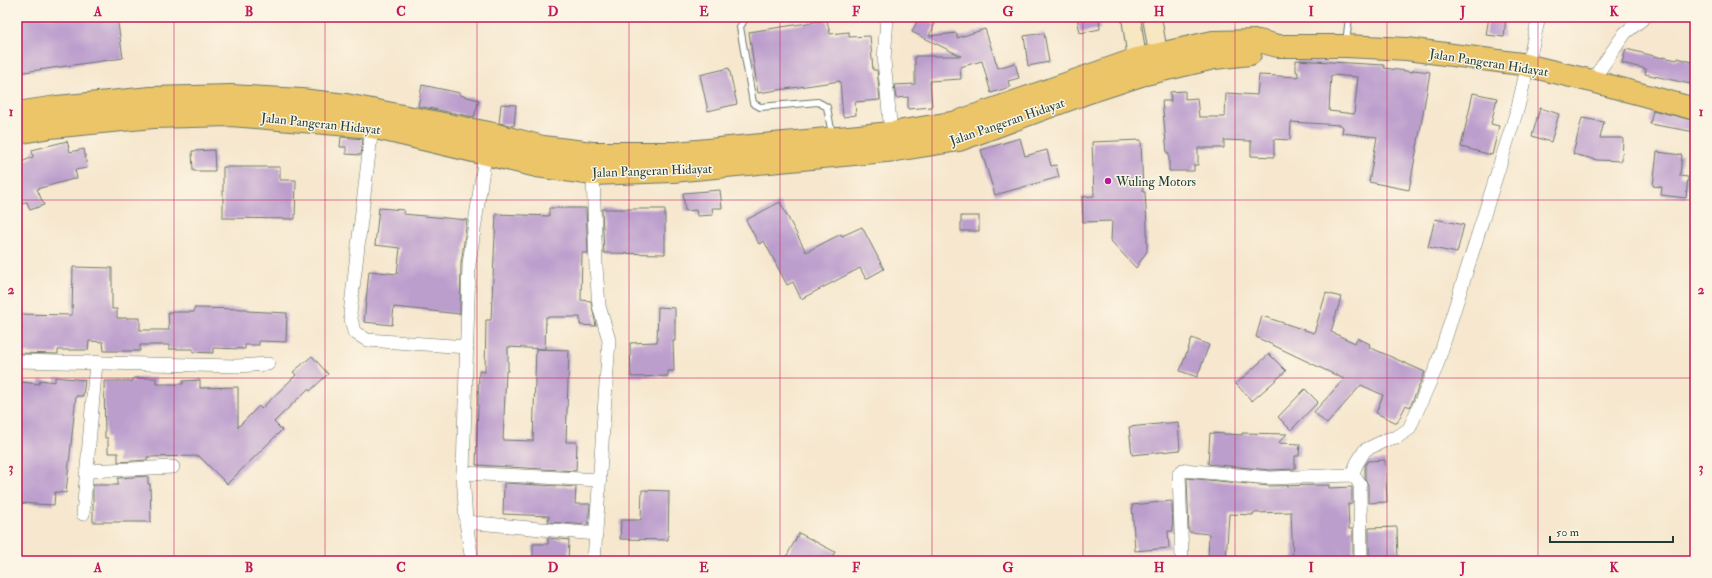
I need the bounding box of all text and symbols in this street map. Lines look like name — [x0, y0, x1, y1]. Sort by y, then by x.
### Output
text: A — [93, 4, 103, 20]
text: B — [245, 4, 253, 20]
text: C — [396, 4, 406, 20]
text: D — [548, 4, 559, 20]
text: E — [699, 4, 709, 20]
text: F — [852, 4, 861, 20]
text: G — [1003, 4, 1014, 20]
text: H — [1154, 4, 1165, 20]
text: I — [1308, 4, 1314, 20]
text: J — [1459, 4, 1466, 21]
text: K — [1609, 4, 1619, 20]
street label: Jalan Pangeran Hidayat — [1427, 46, 1549, 81]
street label: Jalan Pangeran Hidayat — [947, 95, 1067, 150]
text: 1 — [9, 104, 14, 120]
text: 1 — [1699, 104, 1704, 120]
street label: Jalan Pangeran Hidayat — [259, 110, 381, 139]
street label: Jalan Pangeran Hidayat — [591, 161, 712, 182]
place label: Wuling Motors — [1115, 174, 1197, 190]
marker: Wuling Motors — [1103, 176, 1113, 186]
text: 2 — [8, 282, 15, 298]
text: 2 — [1698, 282, 1705, 298]
text: 3 — [9, 460, 14, 476]
text: 3 — [1699, 460, 1704, 476]
scale bar — [1550, 518, 1673, 544]
text: 50 m — [1556, 525, 1580, 540]
text: A — [93, 560, 103, 576]
text: B — [245, 560, 253, 576]
text: C — [396, 560, 406, 576]
text: D — [548, 560, 559, 576]
text: E — [699, 560, 709, 576]
text: F — [852, 560, 861, 576]
text: G — [1003, 560, 1014, 576]
text: H — [1154, 560, 1165, 576]
text: I — [1308, 560, 1314, 576]
text: J — [1459, 560, 1466, 577]
text: K — [1609, 560, 1619, 576]

